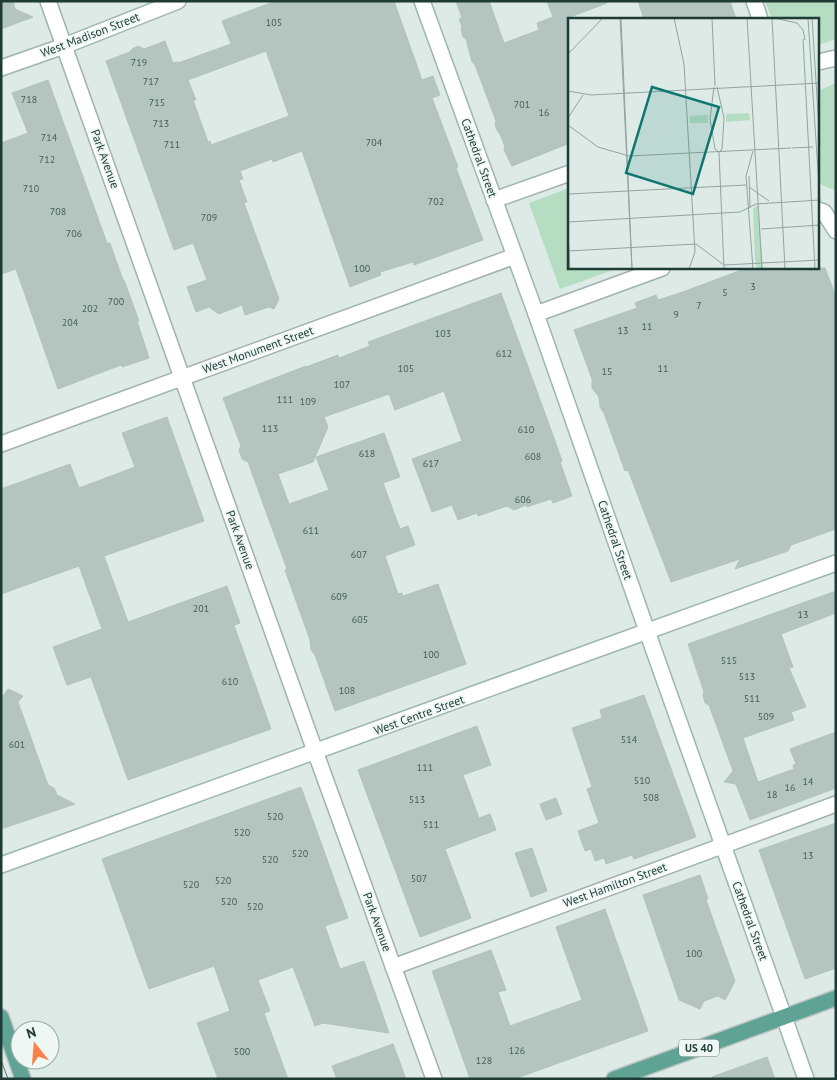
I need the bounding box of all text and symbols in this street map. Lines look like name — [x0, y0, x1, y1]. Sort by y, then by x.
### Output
street label: West Madison Street — [38, 9, 141, 60]
house number: 105 — [266, 16, 282, 29]
inset map — [568, 18, 820, 269]
house number: 719 — [131, 56, 147, 69]
house number: 717 — [143, 75, 159, 88]
house number: 718 — [21, 93, 37, 106]
house number: 715 — [149, 96, 165, 109]
house number: 701 — [514, 98, 530, 111]
house number: 16 — [539, 106, 549, 119]
street label: Cathedral Street — [458, 116, 501, 199]
house number: 713 — [153, 117, 169, 130]
street label: Park Avenue — [88, 127, 123, 191]
house number: 714 — [41, 131, 58, 144]
house number: 704 — [366, 136, 383, 149]
house number: 711 — [164, 138, 180, 151]
house number: 712 — [39, 153, 55, 166]
house number: 710 — [23, 182, 40, 195]
house number: 702 — [428, 195, 444, 208]
house number: 708 — [50, 205, 66, 218]
house number: 709 — [201, 211, 217, 224]
house number: 706 — [66, 227, 82, 240]
house number: 100 — [354, 262, 371, 275]
house number: 3 — [750, 280, 756, 293]
house number: 5 — [722, 286, 728, 299]
house number: 700 — [108, 295, 125, 308]
house number: 7 — [696, 299, 702, 312]
house number: 202 — [82, 302, 98, 315]
house number: 9 — [673, 308, 679, 321]
house number: 204 — [62, 316, 79, 329]
house number: 11 — [642, 320, 652, 333]
street label: West Monument Street — [200, 322, 315, 377]
house number: 13 — [618, 324, 628, 337]
house number: 103 — [435, 327, 451, 340]
house number: 612 — [496, 347, 512, 360]
house number: 105 — [398, 362, 414, 375]
house number: 11 — [658, 362, 668, 375]
house number: 15 — [602, 365, 612, 378]
house number: 107 — [334, 378, 350, 391]
house number: 111 — [277, 393, 293, 406]
house number: 109 — [300, 395, 316, 408]
house number: 113 — [262, 422, 278, 435]
house number: 610 — [518, 423, 535, 436]
house number: 618 — [359, 447, 375, 460]
house number: 608 — [525, 450, 541, 463]
house number: 617 — [423, 457, 439, 470]
house number: 606 — [515, 493, 531, 506]
street label: Cathedral Street — [595, 498, 636, 582]
street label: Park Avenue — [223, 508, 258, 572]
house number: 611 — [303, 524, 319, 537]
house number: 607 — [351, 548, 367, 561]
house number: 609 — [331, 590, 347, 603]
house number: 201 — [193, 602, 209, 615]
house number: 13 — [798, 608, 808, 621]
house number: 605 — [352, 613, 368, 626]
house number: 100 — [423, 648, 440, 661]
house number: 515 — [721, 654, 737, 667]
house number: 513 — [739, 670, 755, 683]
house number: 610 — [222, 675, 239, 688]
house number: 108 — [339, 684, 355, 697]
street label: West Centre Street — [372, 691, 466, 738]
house number: 511 — [744, 692, 760, 705]
house number: 509 — [758, 710, 774, 723]
house number: 514 — [621, 733, 638, 746]
house number: 601 — [9, 738, 25, 751]
house number: 111 — [417, 761, 433, 774]
house number: 510 — [634, 774, 651, 787]
house number: 14 — [803, 775, 814, 788]
house number: 16 — [785, 781, 795, 794]
house number: 18 — [767, 788, 777, 801]
house number: 508 — [643, 791, 659, 804]
house number: 513 — [409, 793, 425, 806]
house number: 520 — [267, 810, 284, 823]
house number: 511 — [423, 818, 439, 831]
house number: 520 — [234, 826, 251, 839]
house number: 520 — [292, 847, 309, 860]
house number: 13 — [803, 849, 813, 862]
house number: 520 — [262, 853, 279, 866]
street label: West Hamilton Street — [561, 859, 669, 910]
house number: 507 — [411, 872, 427, 885]
house number: 520 — [215, 874, 232, 887]
house number: 520 — [183, 878, 200, 891]
street label: Cathedral Street — [729, 879, 772, 962]
street label: Park Avenue — [360, 890, 395, 954]
house number: 520 — [221, 895, 238, 908]
house number: 520 — [247, 900, 264, 913]
house number: 100 — [686, 947, 703, 960]
north arrow — [10, 1020, 60, 1070]
text: N — [24, 1023, 38, 1043]
road number: US 40 — [679, 1040, 719, 1056]
house number: 126 — [509, 1044, 525, 1057]
house number: 500 — [234, 1045, 251, 1058]
house number: 128 — [476, 1054, 492, 1067]

